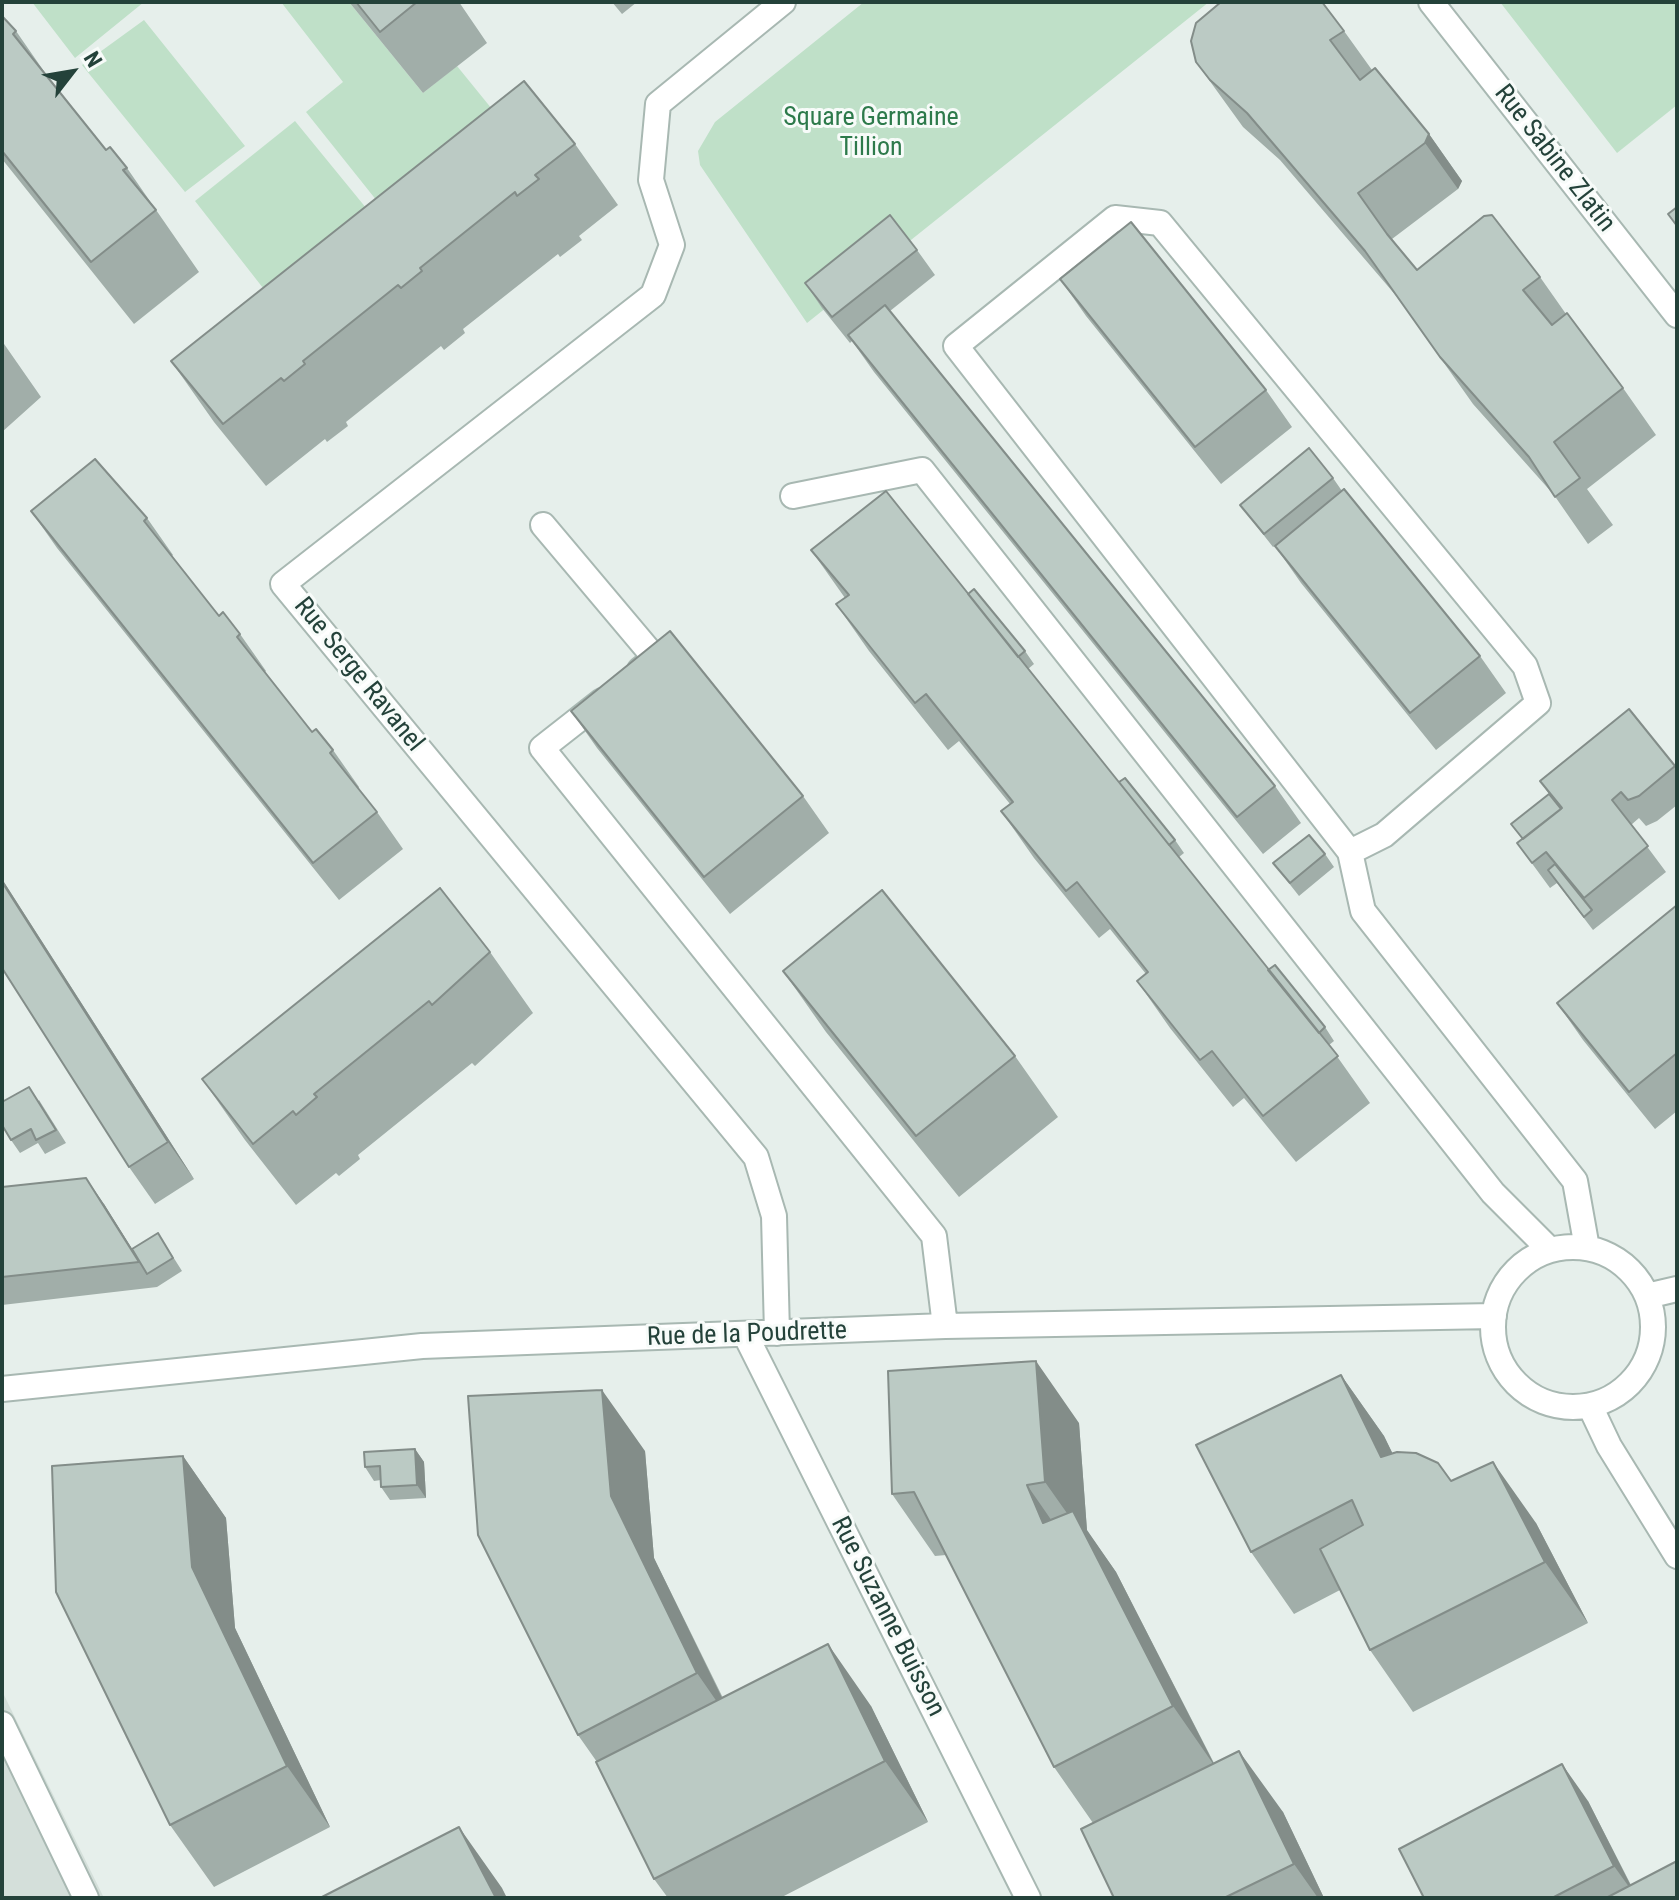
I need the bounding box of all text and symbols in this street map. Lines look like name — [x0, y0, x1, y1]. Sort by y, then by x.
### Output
north arrow — [32, 32, 112, 112]
text: N — [79, 47, 107, 72]
street label: Rue Sabine Zlatin — [1487, 79, 1621, 239]
park label: Square Germaine Tillion — [783, 102, 959, 164]
street label: Rue Serge Ravanel — [286, 592, 430, 758]
street label: Rue de la Poudrette — [646, 1316, 848, 1354]
street label: Rue Suzanne Buisson — [823, 1512, 951, 1722]

